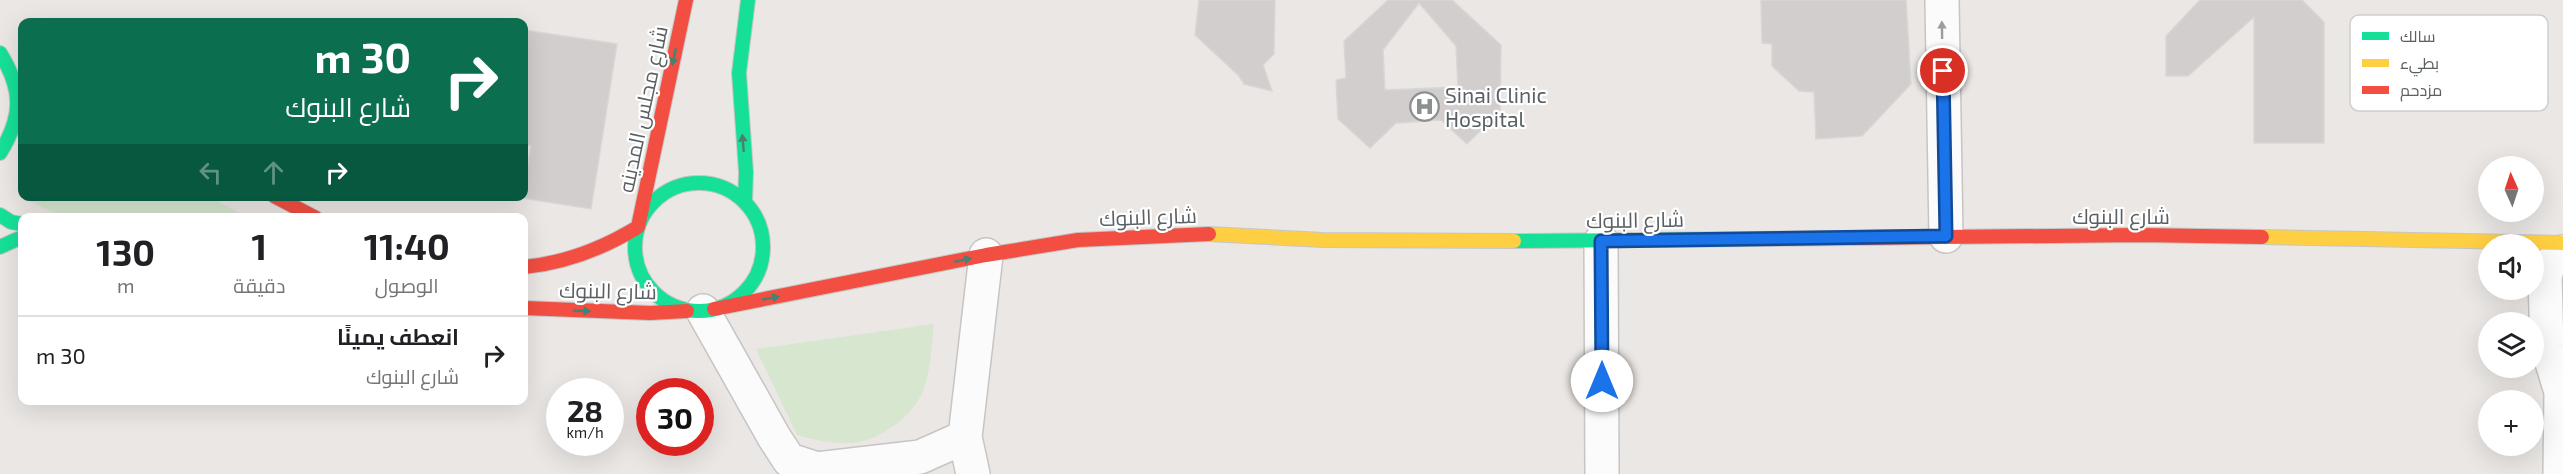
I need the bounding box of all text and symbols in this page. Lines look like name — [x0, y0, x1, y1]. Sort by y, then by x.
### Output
legend — [2350, 15, 2548, 111]
one-way arrow — [1937, 21, 1947, 40]
street label: شارع مجلس المدينه — [612, 23, 675, 195]
text: سالك — [2400, 26, 2435, 45]
text: 30 m — [315, 31, 411, 81]
icon: right — [432, 42, 510, 120]
pin — [1917, 45, 1968, 96]
one-way arrow — [669, 48, 678, 67]
text: بطيء — [2400, 53, 2439, 77]
icon: arrive — [1926, 54, 1959, 87]
text: مزدحم — [2400, 80, 2442, 102]
place label: Sinai Clinic Hospital — [1445, 82, 1547, 131]
text: شارع البنوك — [285, 90, 411, 122]
hospital icon: Sinai Clinic Hospital — [1408, 90, 1440, 122]
one-way arrow — [738, 134, 748, 153]
icon: left — [194, 156, 227, 189]
icon: ahead — [257, 156, 290, 189]
icon: right — [320, 156, 353, 189]
north arrow — [2478, 156, 2544, 222]
map controls — [2478, 156, 2544, 456]
street label: شارع البنوك — [1099, 202, 1197, 233]
street label: شارع البنوك — [2072, 203, 2170, 231]
street label: شارع البنوك — [1586, 206, 1684, 235]
text: 1 — [252, 224, 267, 267]
text: 11:40 — [364, 224, 450, 267]
text: 130 — [96, 230, 155, 273]
button: sound — [2478, 234, 2544, 300]
one-way arrow — [953, 255, 972, 264]
text: m — [117, 273, 134, 297]
text: دقيقة — [233, 273, 285, 297]
text: الوصول — [375, 273, 439, 297]
street label: شارع البنوك — [559, 277, 657, 306]
one-way arrow — [762, 293, 781, 302]
one-way arrow — [572, 307, 591, 316]
button: layers — [2478, 312, 2544, 378]
text: انعطف يمينًا — [337, 323, 459, 349]
icon: right — [477, 339, 510, 372]
text: 30 m — [36, 342, 86, 368]
position arrow — [1570, 349, 1634, 413]
text: شارع البنوك — [366, 364, 459, 388]
speed limit sign: 30 — [636, 378, 714, 456]
button: + — [2478, 390, 2544, 456]
text: 28 — [567, 392, 603, 428]
text: km/h — [566, 423, 604, 441]

